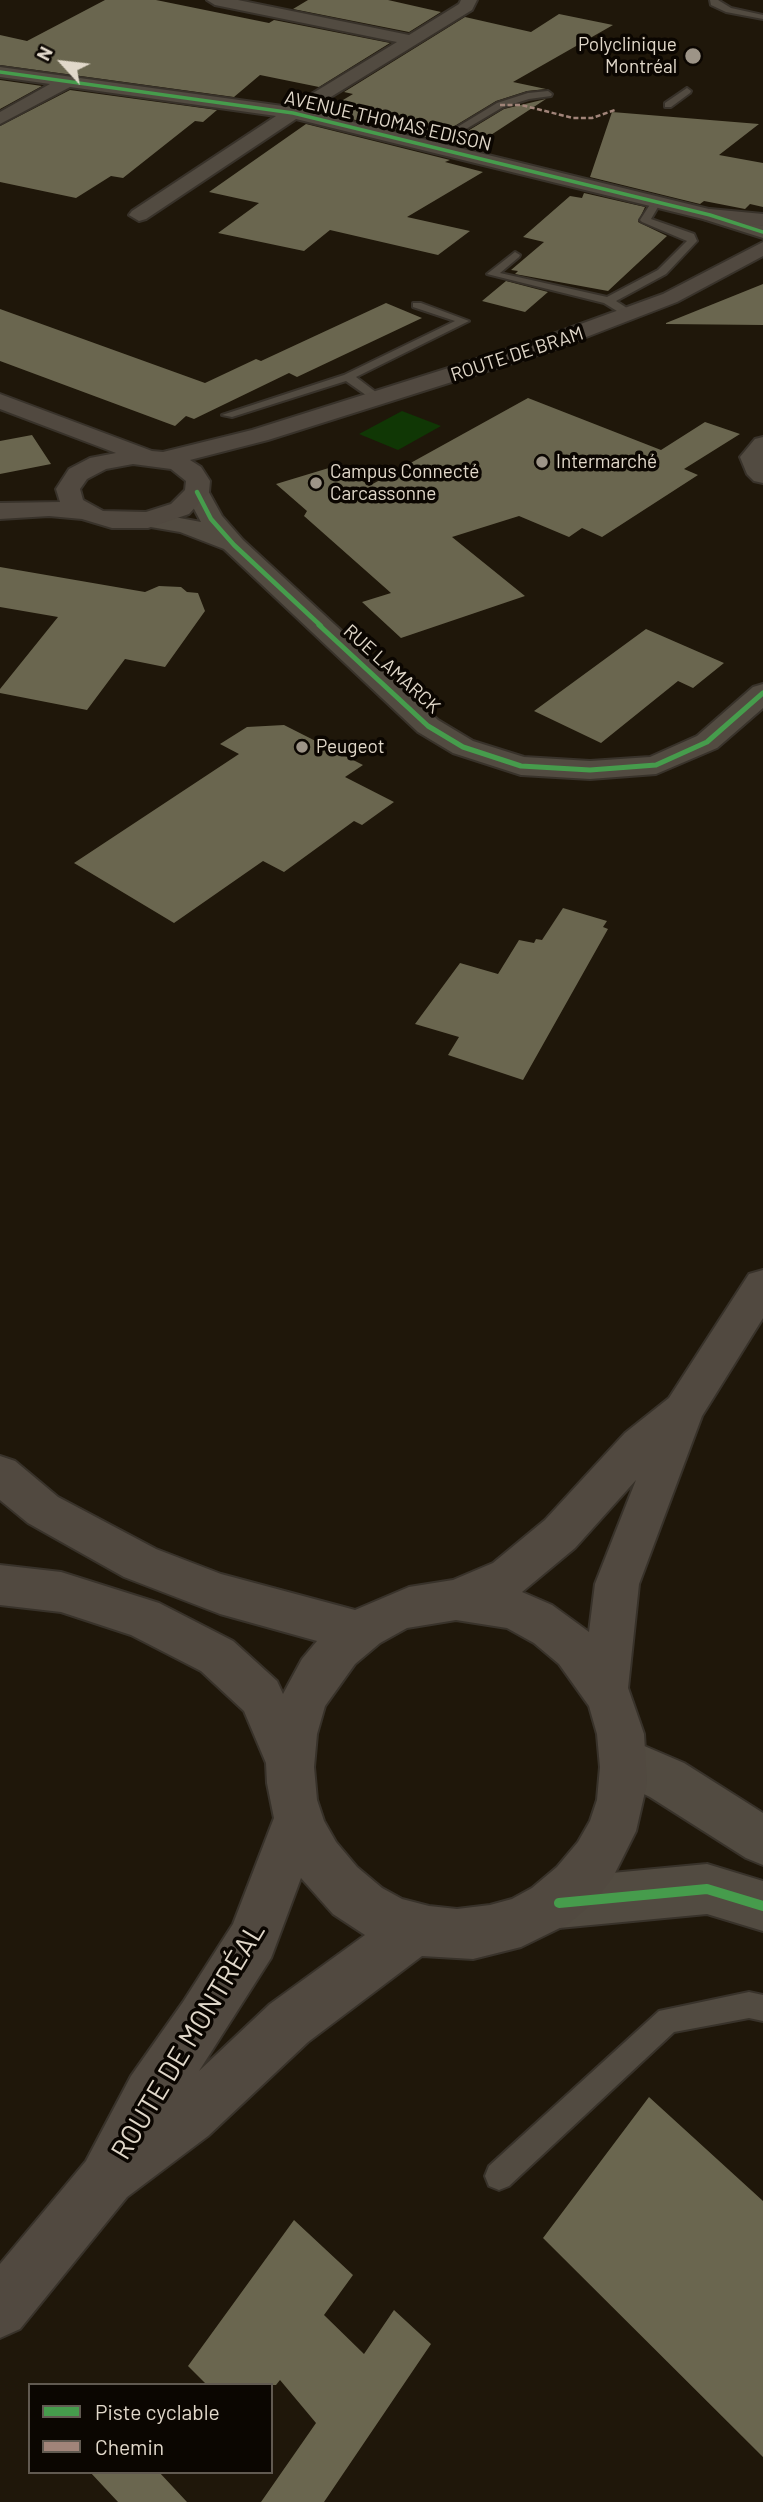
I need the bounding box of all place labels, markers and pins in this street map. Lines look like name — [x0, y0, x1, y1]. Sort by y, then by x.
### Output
place label: Polyclinique Montréal — [578, 34, 677, 78]
marker: Polyclinique Montréal — [683, 46, 703, 66]
place label: Intermarché — [556, 451, 657, 473]
marker: Intermarché — [534, 454, 550, 470]
place label: Campus Connecté Carcassonne — [330, 461, 479, 505]
marker: Campus Connecté Carcassonne — [308, 475, 324, 491]
place label: Peugeot — [316, 736, 385, 758]
marker: Peugeot — [294, 739, 310, 755]

